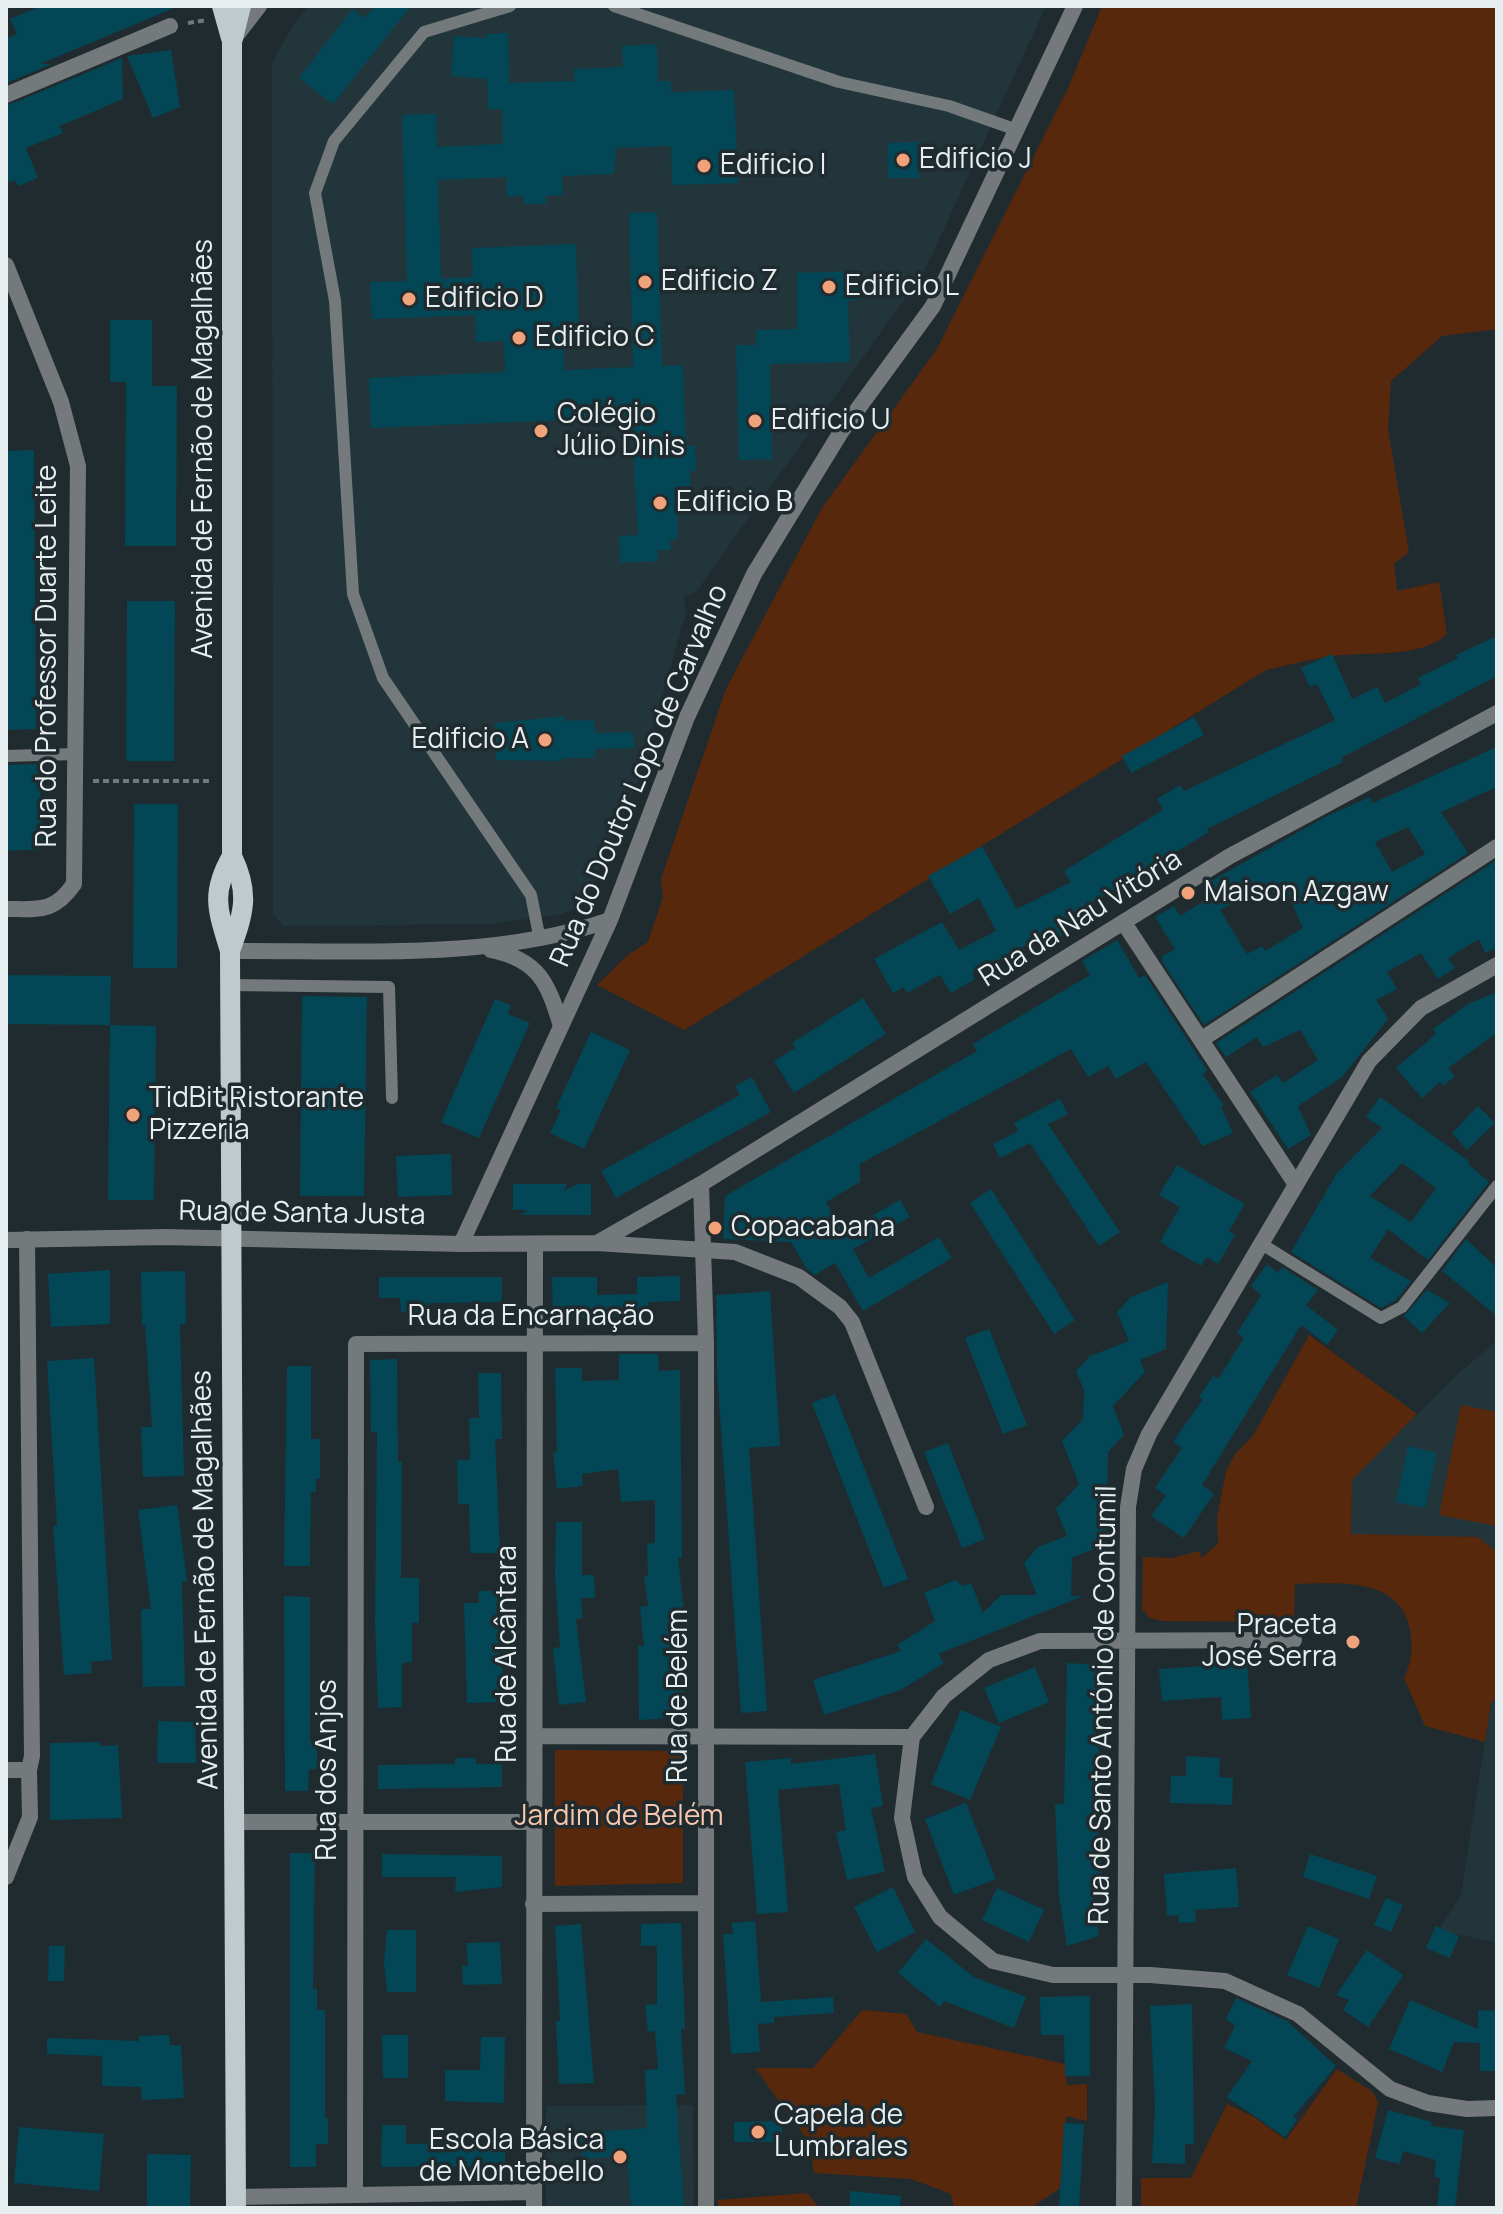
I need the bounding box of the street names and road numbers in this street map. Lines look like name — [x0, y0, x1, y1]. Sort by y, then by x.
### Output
street label: Avenida de Fernão de Magalhães — [187, 239, 221, 659]
street label: Rua do Professor Duarte Leite — [31, 465, 65, 847]
street label: Rua do Doutor Lopo de Carvalho — [544, 580, 736, 972]
street label: Rua da Nau Vitória — [974, 843, 1188, 995]
street label: Rua de Santa Justa — [178, 1195, 426, 1233]
street label: Rua da Encarnação — [408, 1300, 654, 1334]
street label: Avenida de Fernão de Magalhães — [186, 1370, 226, 1790]
street label: Rua de Santo António de Contumil — [1083, 1485, 1125, 1925]
street label: Rua de Alcântara — [491, 1545, 525, 1763]
street label: Rua de Belém — [662, 1609, 696, 1783]
street label: Rua dos Anjos — [311, 1679, 345, 1861]

